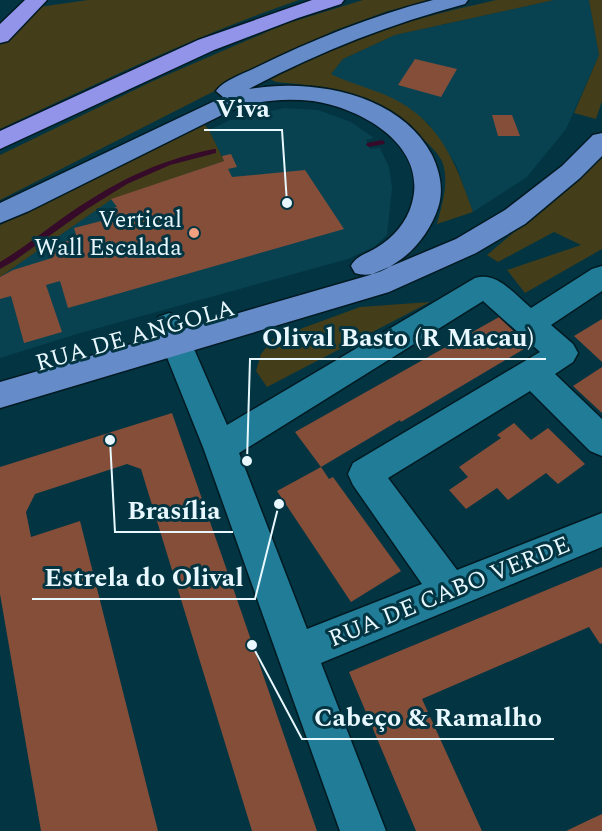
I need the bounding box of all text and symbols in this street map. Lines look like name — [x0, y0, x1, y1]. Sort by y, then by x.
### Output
callout: Viva — [204, 86, 282, 130]
text: Viva — [216, 89, 271, 129]
place label: Vertical Wall Escalada — [34, 202, 182, 266]
marker: Vertical Wall Escalada — [187, 226, 201, 240]
street label: RUA DE ANGOLA — [31, 290, 239, 382]
callout: Olival Basto (R Macau) — [250, 315, 546, 359]
text: Olival Basto (R Macau) — [262, 318, 534, 358]
callout: Brasília — [115, 488, 233, 532]
text: Brasília — [127, 491, 221, 531]
street label: RUA DE CABO VERDE — [323, 527, 576, 657]
callout: Estrela do Olival — [32, 555, 255, 599]
text: Estrela do Olival — [44, 558, 244, 598]
callout: Cabeço & Ramalho — [302, 695, 554, 739]
text: Cabeço & Ramalho — [314, 698, 542, 738]

